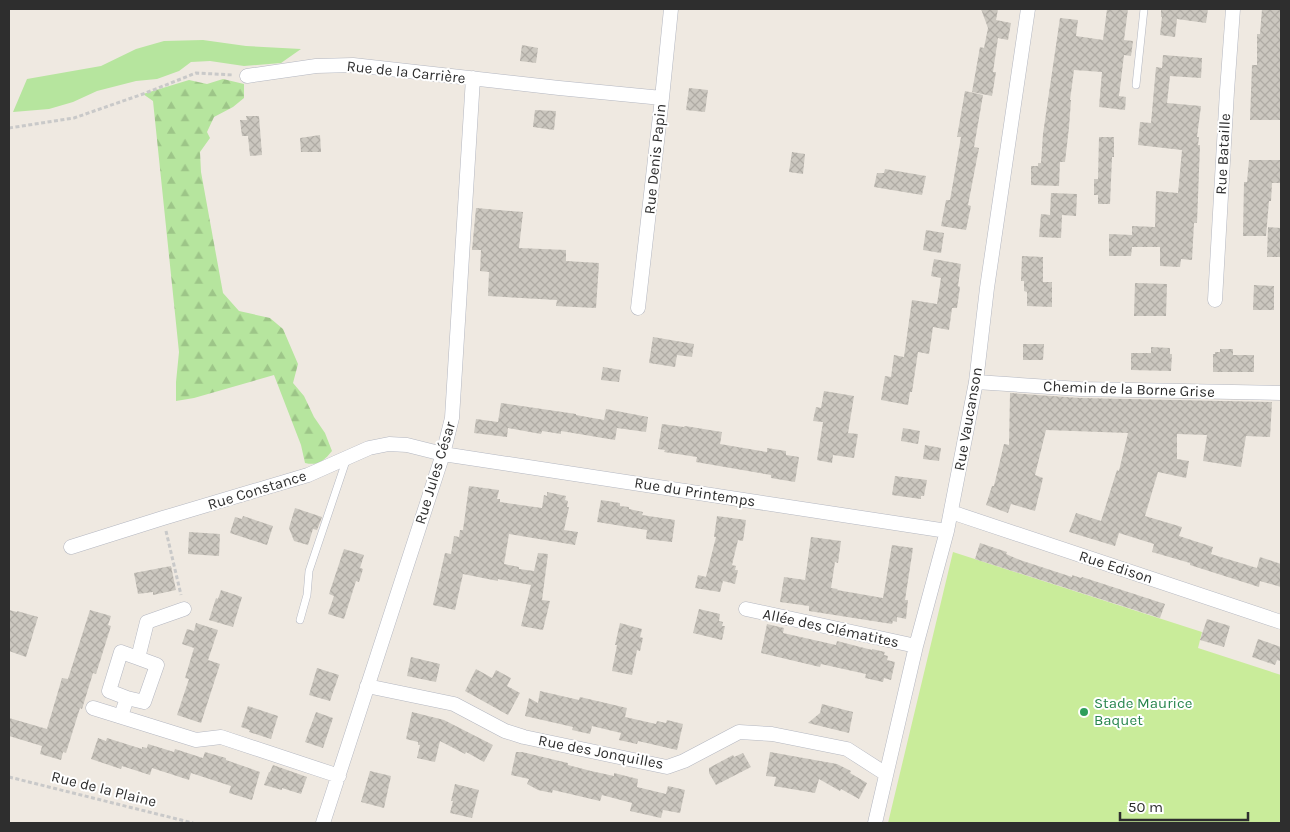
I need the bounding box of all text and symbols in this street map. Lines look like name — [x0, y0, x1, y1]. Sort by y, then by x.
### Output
street label: Rue de la Carrière — [346, 57, 466, 87]
street label: Rue Denis Papin — [640, 103, 670, 215]
street label: Rue Bataille — [1212, 113, 1234, 195]
street label: Rue Vaucanson — [950, 366, 986, 472]
street label: Chemin de la Borne Grise — [1043, 377, 1215, 401]
street label: Rue Jules César — [411, 419, 459, 527]
street label: Rue Constance — [205, 466, 309, 514]
street label: Rue du Printemps — [633, 474, 757, 510]
street label: Rue Edison — [1077, 547, 1155, 587]
street label: Allée des Clématites — [761, 605, 901, 651]
place label: Stade Maurice Baquet — [1094, 694, 1193, 729]
marker: Stade Maurice Baquet — [1078, 706, 1090, 718]
street label: Rue des Jonquilles — [537, 731, 665, 773]
street label: Rue de la Plaine — [50, 767, 158, 811]
scale bar — [1120, 790, 1248, 822]
text: 50 m — [1128, 798, 1163, 816]

